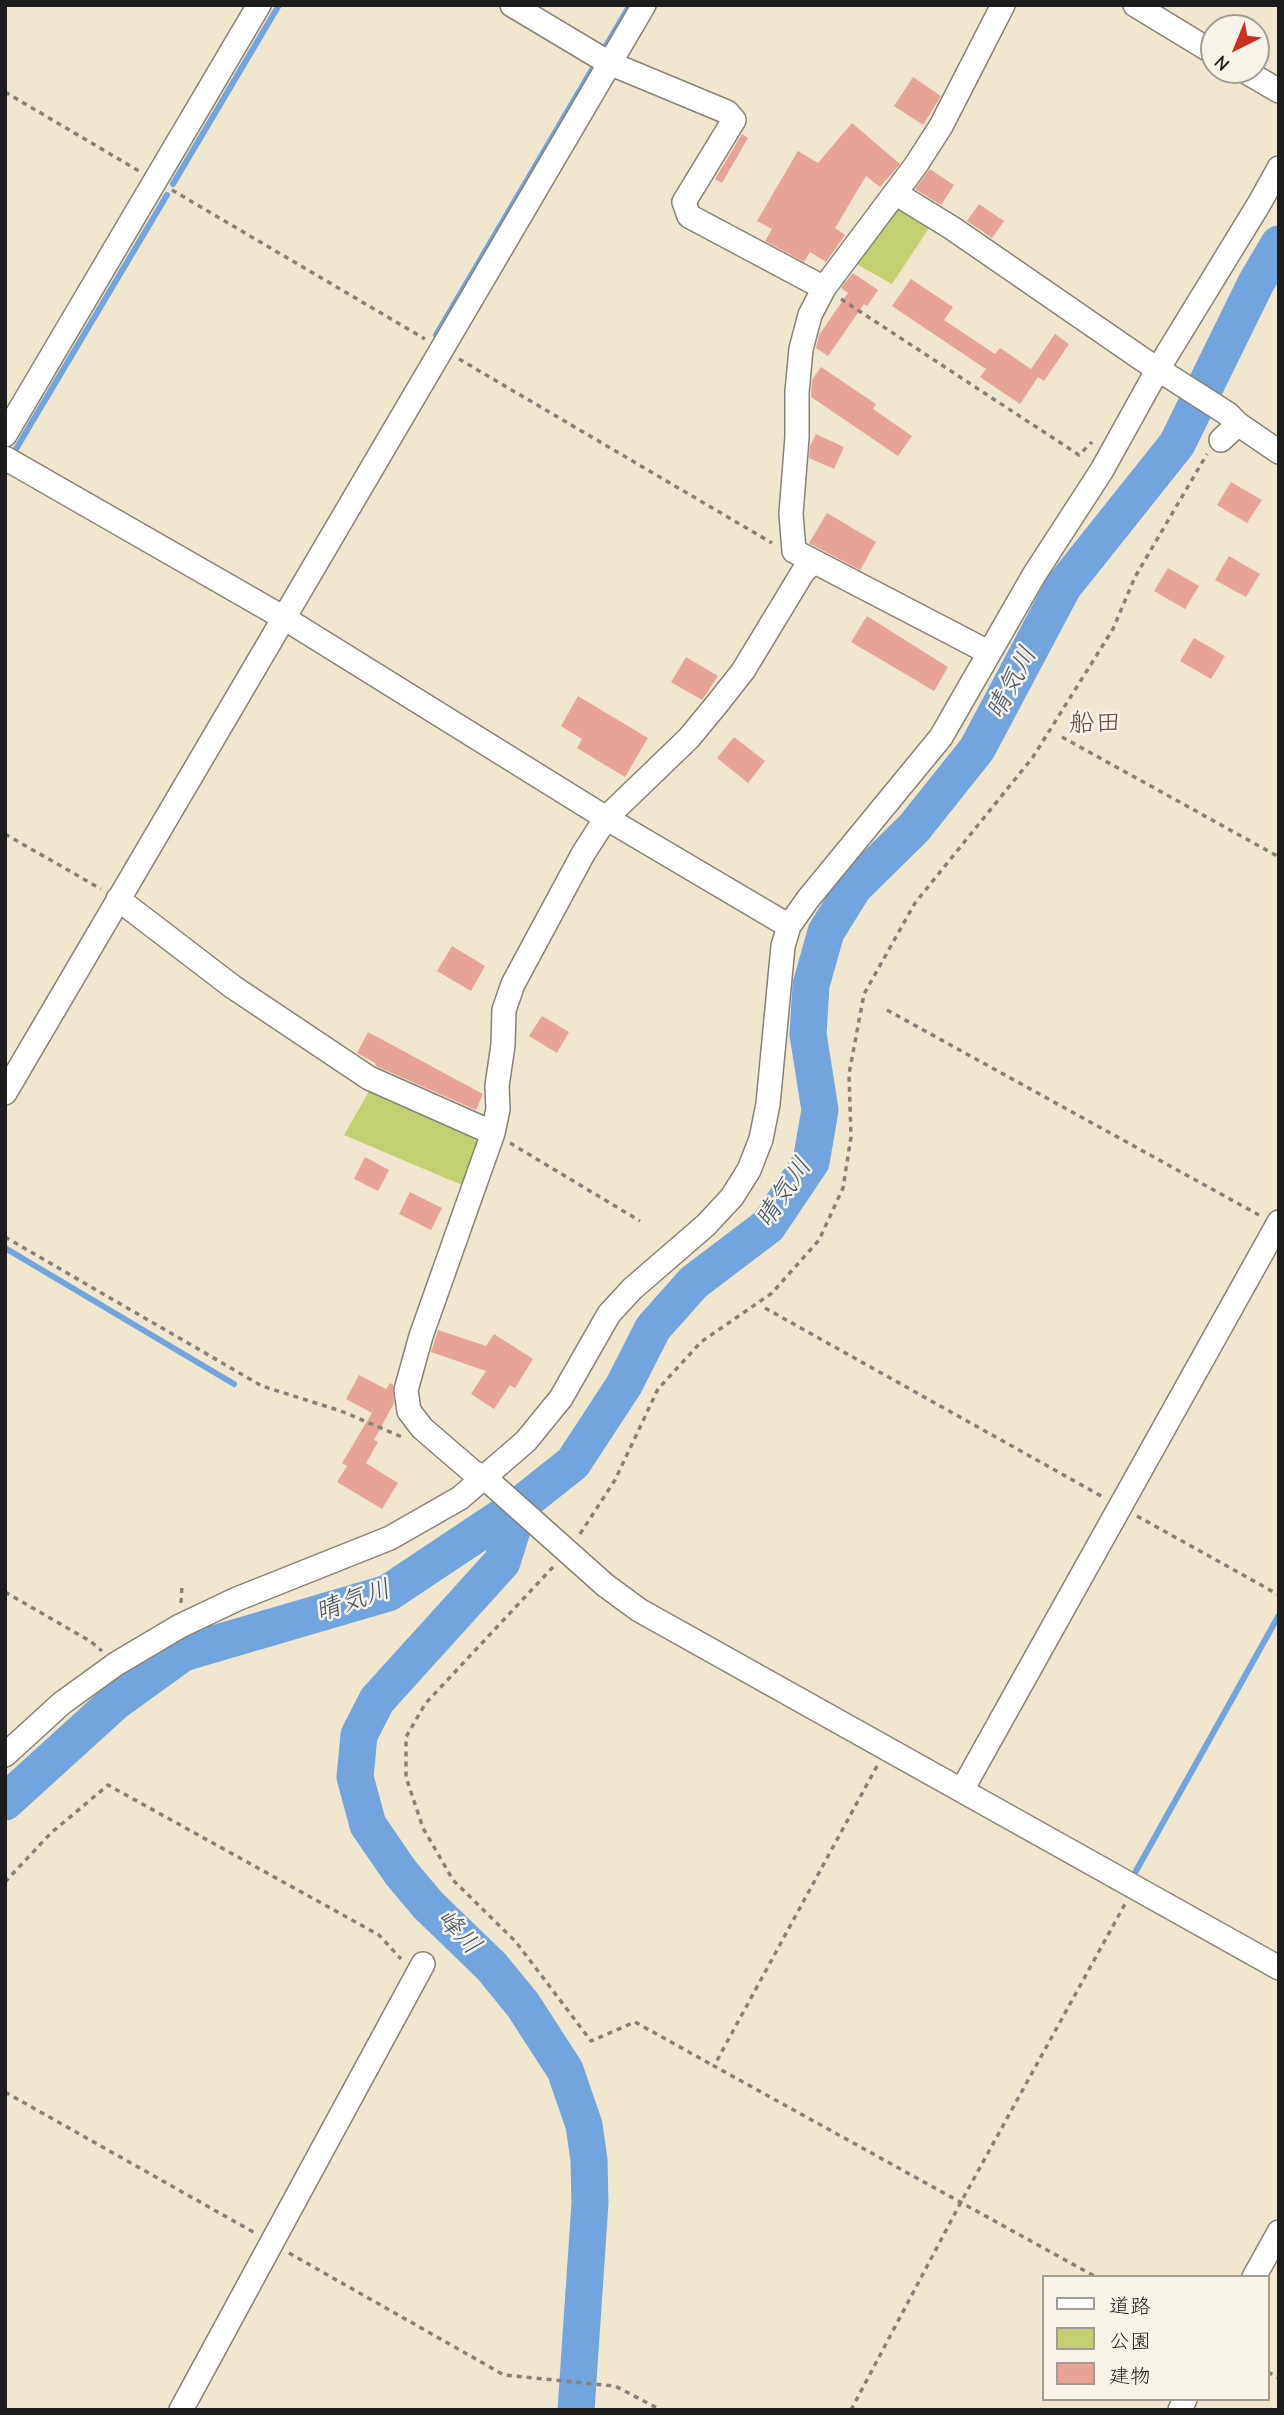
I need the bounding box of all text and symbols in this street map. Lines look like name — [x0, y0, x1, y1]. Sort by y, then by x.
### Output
north arrow — [1200, 14, 1270, 84]
text: N — [1210, 51, 1234, 75]
water label: 晴気川 — [980, 641, 1044, 725]
district label: 船田 — [1069, 708, 1121, 740]
water label: 晴気川 — [749, 1152, 819, 1234]
water label: 晴気川 — [311, 1574, 395, 1628]
water label: 峰川 — [429, 1902, 487, 1962]
legend — [1042, 2275, 1270, 2401]
text: 道路 — [1109, 2294, 1151, 2318]
text: 公園 — [1109, 2329, 1151, 2353]
text: 建物 — [1109, 2364, 1151, 2388]

